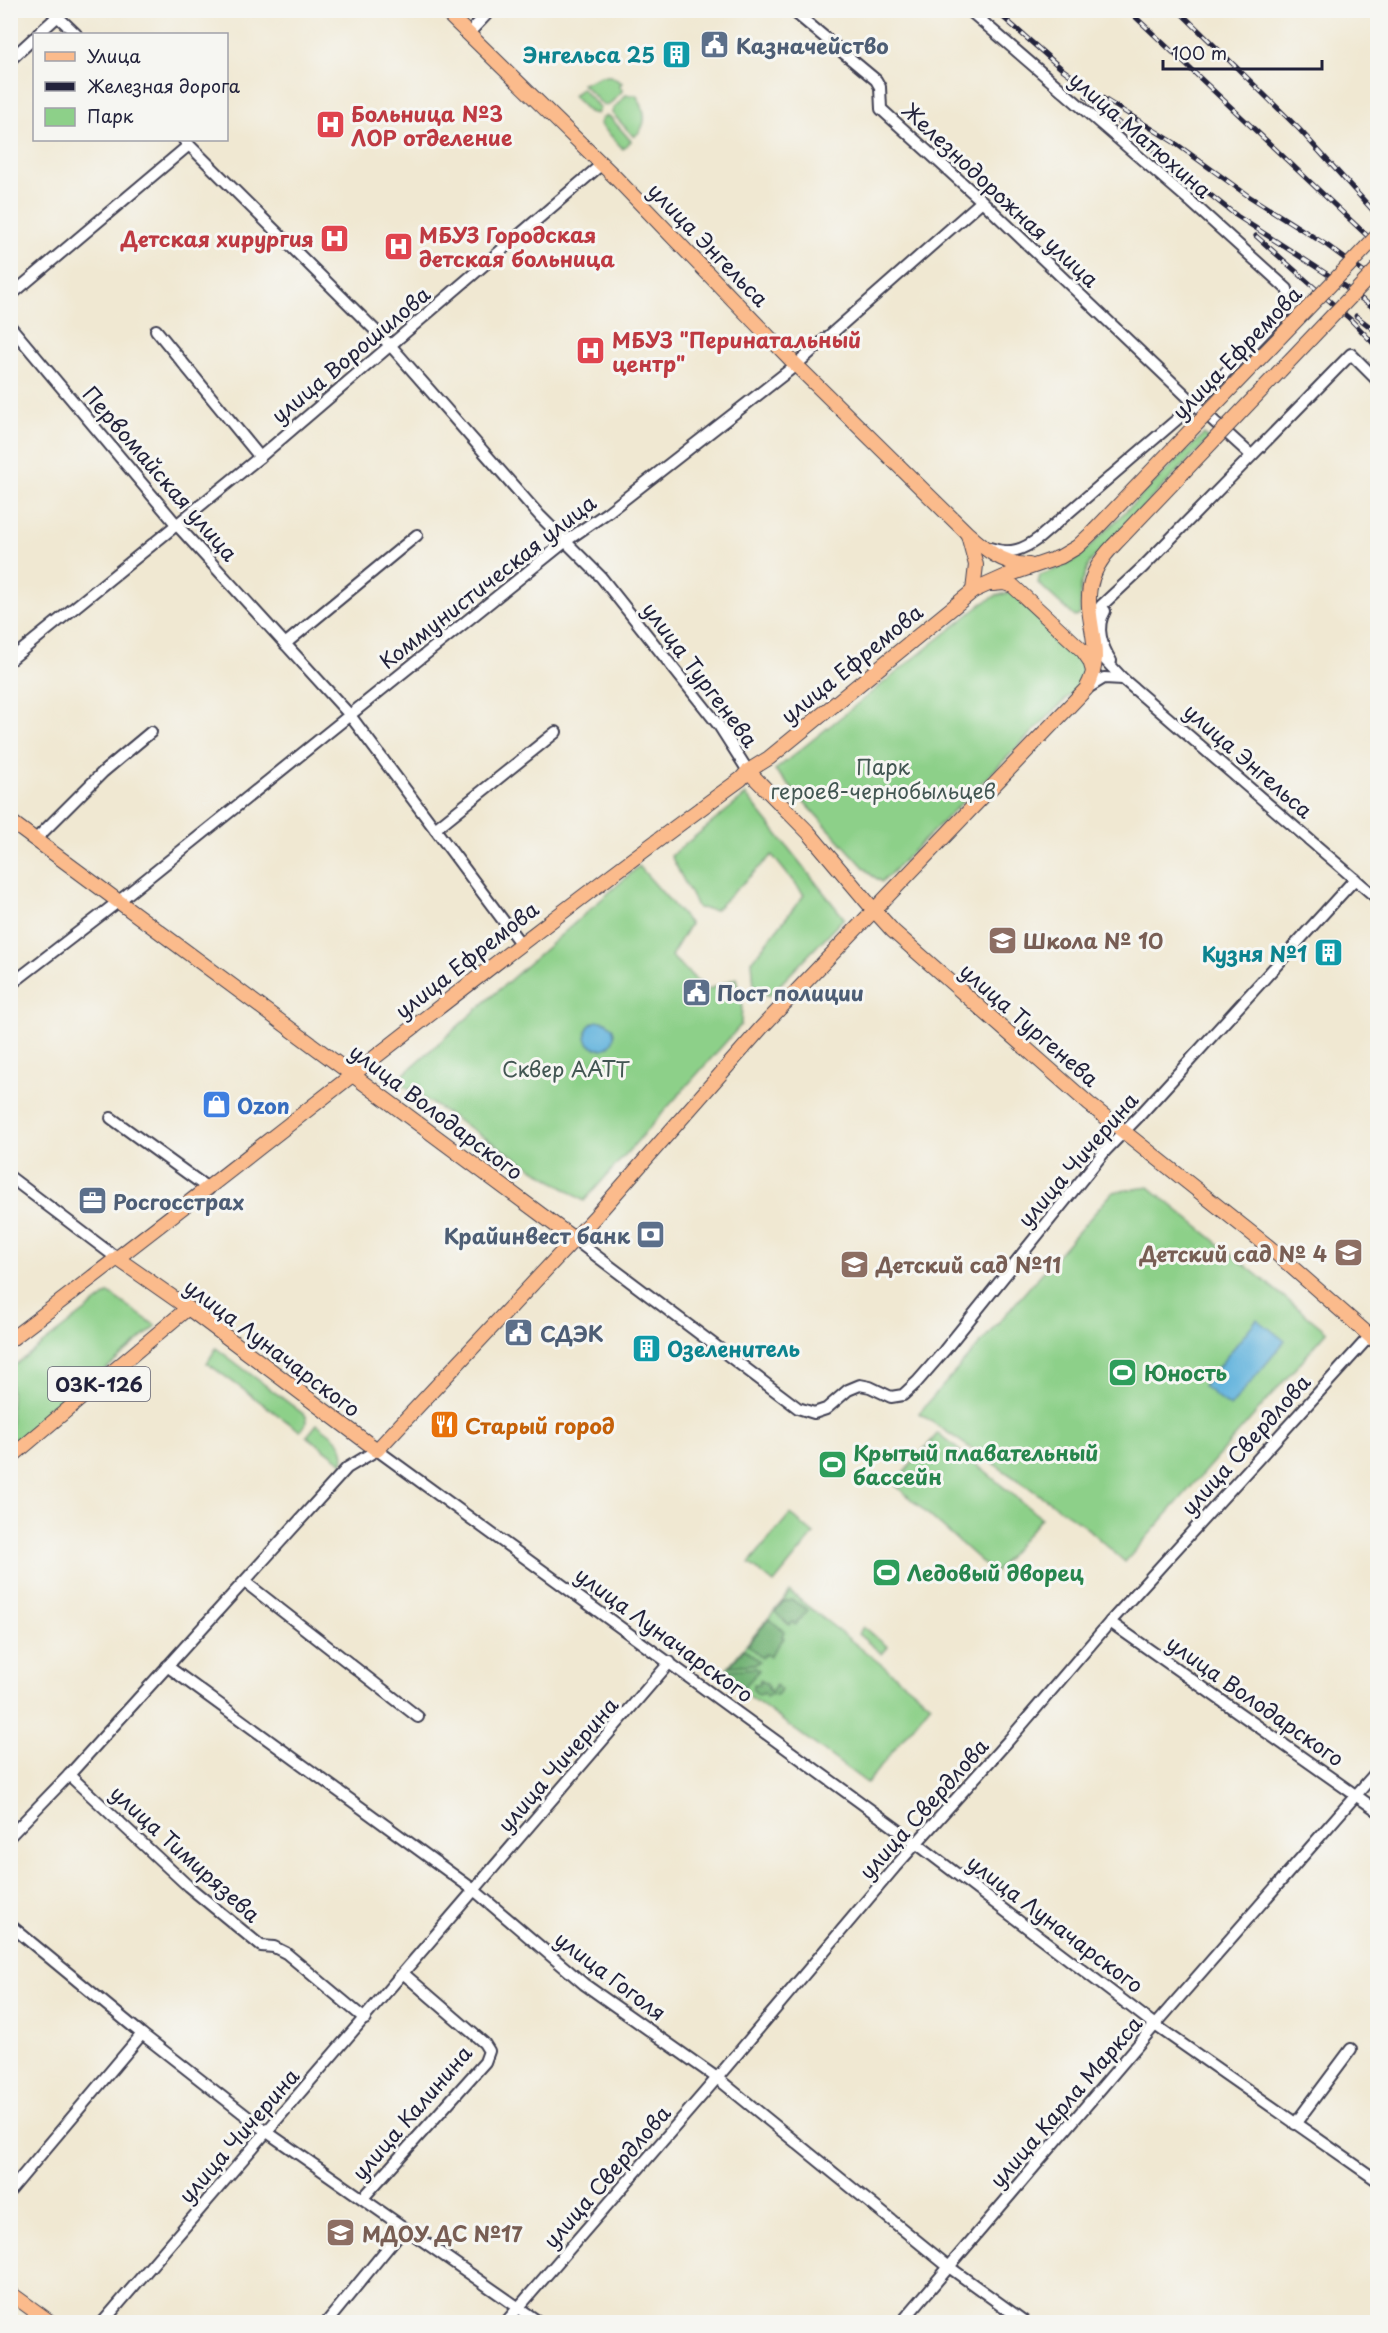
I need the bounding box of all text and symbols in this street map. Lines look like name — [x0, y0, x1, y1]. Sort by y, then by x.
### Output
public building icon: Казначейство — [699, 29, 731, 61]
place label: Казначейство — [736, 29, 889, 61]
legend — [33, 33, 228, 141]
scale bar — [1163, 33, 1322, 71]
place label: Энгельса 25 — [523, 38, 655, 70]
building icon: Энгельса 25 — [660, 38, 692, 70]
text: 100 m — [1172, 39, 1227, 66]
text: Улица — [87, 42, 141, 69]
street label: улица Матюхина — [1063, 63, 1220, 205]
text: Железная дорога — [87, 72, 241, 99]
street label: Железнодорожная улица — [895, 94, 1107, 295]
place label: Больница №3 ЛОР отделение — [351, 97, 512, 153]
text: Парк — [87, 102, 134, 129]
hospital icon: Больница №3 ЛОР отделение — [314, 109, 346, 141]
street label: улица Энгельса — [641, 175, 777, 313]
place label: МБУЗ Городская детская больница — [419, 218, 615, 274]
place label: Детская хирургия — [120, 222, 314, 254]
hospital icon: Детская хирургия — [319, 222, 351, 254]
hospital icon: МБУЗ Городская детская больница — [382, 230, 414, 262]
street label: улица Ворошилова — [264, 278, 436, 430]
street label: улица Ефремова — [1164, 278, 1308, 426]
place label: МБУЗ "Перинатальный центр" — [612, 323, 861, 379]
hospital icon: МБУЗ "Перинатальный центр" — [575, 335, 607, 367]
street label: Первомайская улица — [76, 378, 247, 568]
street label: Коммунистическая улица — [372, 486, 603, 676]
street label: улица Тургенева — [636, 594, 766, 754]
street label: улица Ефремова — [773, 596, 929, 730]
street label: улица Энгельса — [1177, 695, 1321, 825]
park label: Парк героев-чернобыльцев — [770, 750, 996, 806]
street label: улица Ефремова — [387, 893, 545, 1025]
school or university icon: Школа № 10 — [986, 924, 1018, 956]
place label: Школа № 10 — [1023, 924, 1163, 956]
place label: Кузня №1 — [1202, 937, 1307, 969]
building icon: Кузня №1 — [1312, 937, 1344, 969]
street label: улица Тургенева — [953, 954, 1107, 1094]
public building icon: Пост полиции — [680, 976, 712, 1008]
place label: Пост полиции — [717, 976, 864, 1008]
street label: улица Володарского — [343, 1035, 531, 1187]
park label: Сквер ААТТ — [502, 1052, 631, 1084]
street label: улица Чичерина — [1009, 1084, 1145, 1234]
shop icon: Ozon — [200, 1089, 232, 1121]
place label: Ozon — [237, 1089, 290, 1121]
office icon: Росгосстрах — [76, 1185, 108, 1217]
place label: Росгосстрах — [113, 1185, 245, 1217]
place label: Крайинвест банк — [444, 1219, 631, 1251]
bank icon: Крайинвест банк — [635, 1219, 667, 1251]
place label: Детский сад № 4 — [1139, 1237, 1327, 1269]
school or university icon: Детский сад № 4 — [1332, 1237, 1364, 1269]
school or university icon: Детский сад №11 — [839, 1248, 871, 1280]
place label: Детский сад №11 — [875, 1248, 1061, 1280]
street label: улица Луначарского — [178, 1270, 368, 1424]
public building icon: СДЭК — [503, 1317, 535, 1349]
place label: СДЭК — [540, 1317, 604, 1349]
building icon: Озеленитель — [630, 1332, 662, 1364]
place label: Озеленитель — [667, 1332, 800, 1364]
sports icon: Юность — [1107, 1356, 1139, 1388]
place label: Юность — [1144, 1356, 1227, 1388]
street label: улица Свердлова — [1173, 1366, 1317, 1522]
road number: 03К-126 — [48, 1367, 150, 1401]
restaurant icon: Старый город — [428, 1409, 460, 1441]
place label: Старый город — [465, 1409, 615, 1441]
place label: Крытый плавательный бассейн — [853, 1436, 1098, 1492]
sports icon: Крытый плавательный бассейн — [816, 1448, 848, 1480]
sports icon: Ледовый дворец — [870, 1556, 902, 1588]
place label: Ледовый дворец — [907, 1556, 1084, 1588]
street label: улица Луначарского — [569, 1558, 761, 1710]
street label: улица Володарского — [1161, 1627, 1351, 1773]
street label: улица Чичерина — [489, 1689, 625, 1839]
street label: улица Свердлова — [851, 1730, 995, 1886]
street label: улица Тимирязева — [104, 1777, 268, 1929]
street label: улица Луначарского — [961, 1846, 1151, 2000]
street label: улица Гоголя — [549, 1922, 673, 2028]
street label: улица Карла Маркса — [981, 2008, 1149, 2194]
street label: улица Калинина — [343, 2037, 479, 2187]
street label: улица Чичерина — [170, 2060, 306, 2210]
street label: улица Свердлова — [535, 2097, 677, 2255]
school or university icon: МДОУ ДС №17 — [325, 2217, 357, 2249]
place label: МДОУ ДС №17 — [362, 2217, 523, 2249]

